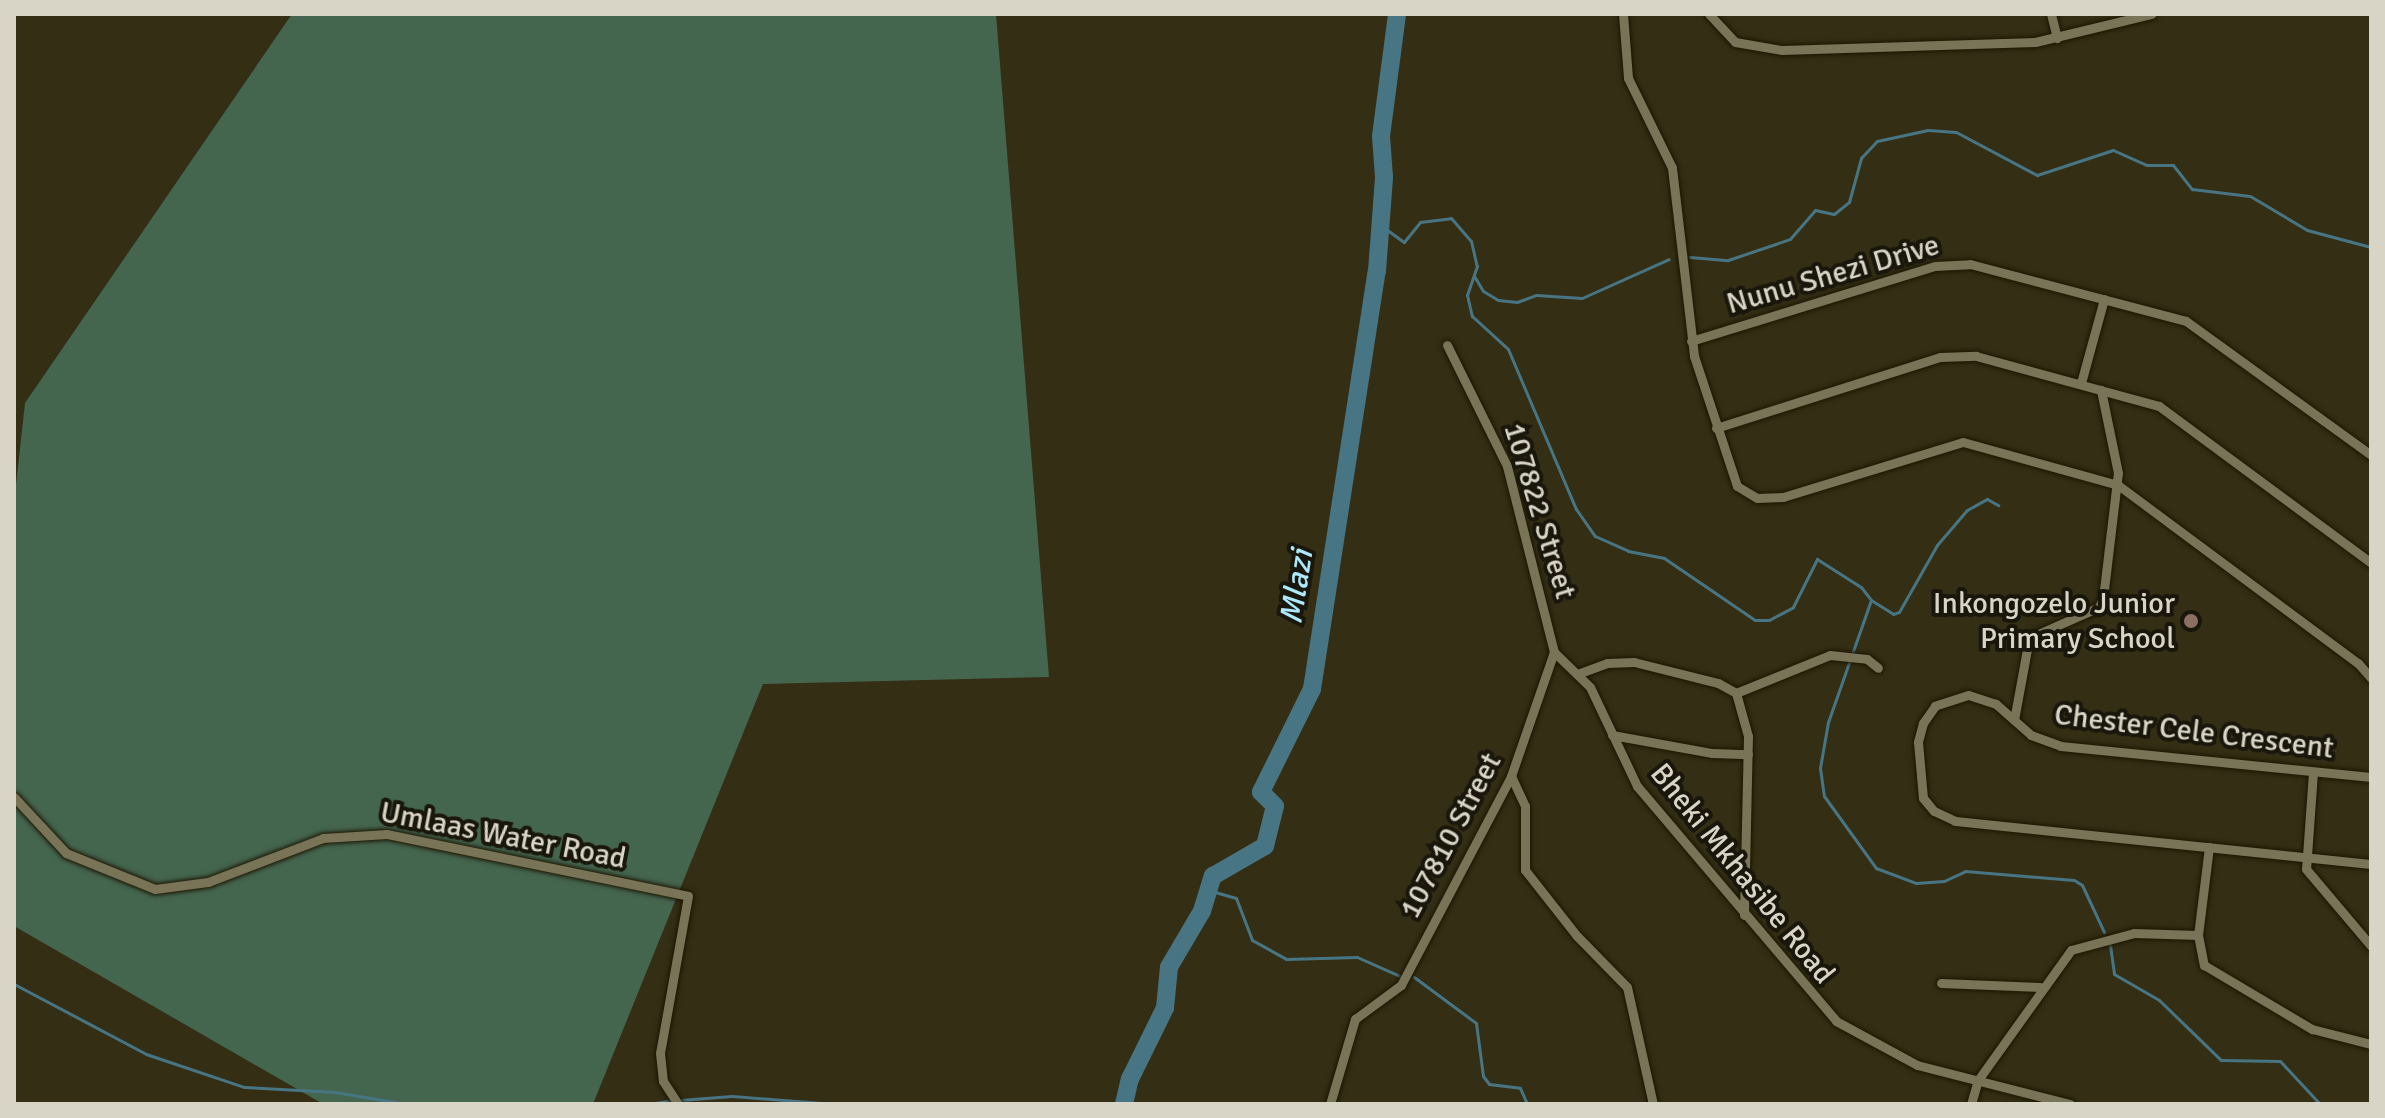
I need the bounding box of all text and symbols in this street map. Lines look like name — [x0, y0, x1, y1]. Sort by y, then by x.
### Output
street label: Nunu Shezi Drive — [1723, 227, 1943, 323]
street label: 107822 Street — [1495, 419, 1583, 603]
water label: Mlazi — [1272, 547, 1322, 627]
place label: Inkongozelo Junior Primary School — [1933, 586, 2175, 656]
marker: Inkongozelo Junior Primary School — [2182, 612, 2200, 630]
street label: Chester Cele Crescent — [2052, 697, 2336, 767]
street label: 107810 Street — [1392, 747, 1510, 925]
street label: Bheki Mkhasibe Road — [1642, 757, 1842, 991]
street label: Umlaas Water Road — [377, 795, 629, 877]

